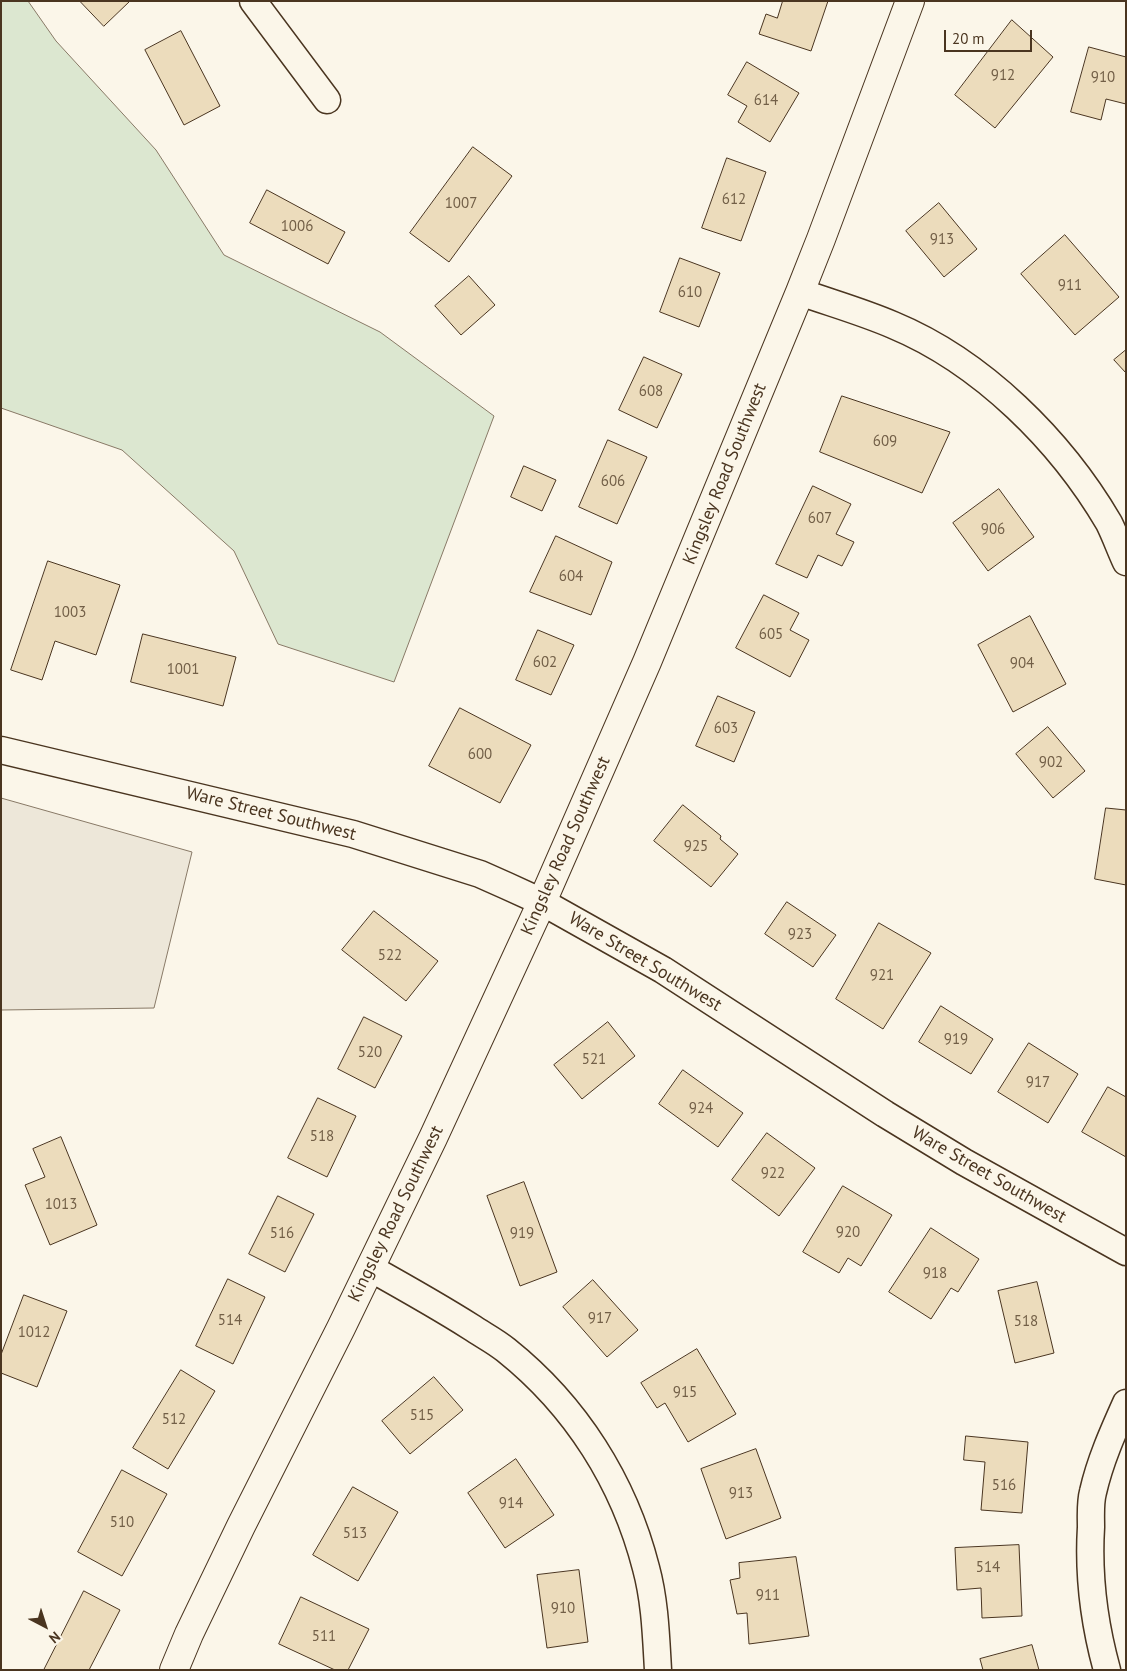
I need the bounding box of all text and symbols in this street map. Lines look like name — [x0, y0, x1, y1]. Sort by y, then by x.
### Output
scale bar — [947, 20, 1034, 52]
text: 20 m — [952, 29, 985, 48]
house number: 912 — [991, 67, 1015, 85]
house number: 910 — [1091, 69, 1115, 87]
house number: 614 — [754, 92, 778, 110]
house number: 612 — [722, 191, 746, 209]
house number: 1007 — [445, 195, 477, 213]
house number: 1006 — [281, 218, 313, 236]
house number: 913 — [930, 231, 954, 249]
house number: 911 — [1058, 277, 1082, 295]
house number: 610 — [678, 284, 702, 302]
street label: Kingsley Road Southwest — [679, 380, 771, 568]
house number: 608 — [639, 383, 663, 401]
house number: 609 — [873, 433, 897, 451]
house number: 606 — [601, 473, 625, 491]
house number: 607 — [808, 510, 832, 528]
house number: 906 — [981, 521, 1005, 539]
house number: 604 — [559, 568, 583, 586]
house number: 1003 — [54, 604, 86, 622]
house number: 605 — [759, 626, 783, 644]
house number: 602 — [533, 654, 557, 672]
house number: 904 — [1010, 655, 1034, 673]
house number: 1001 — [167, 661, 199, 679]
house number: 603 — [714, 720, 738, 738]
house number: 600 — [468, 746, 492, 764]
street label: Kingsley Road Southwest — [517, 753, 615, 939]
house number: 902 — [1039, 754, 1063, 772]
street label: Ware Street Southwest — [184, 782, 358, 846]
house number: 925 — [684, 838, 708, 856]
street label: Ware Street Southwest — [565, 908, 725, 1016]
house number: 923 — [788, 926, 812, 944]
house number: 522 — [378, 947, 402, 965]
house number: 921 — [870, 967, 894, 985]
house number: 919 — [944, 1031, 968, 1049]
house number: 520 — [358, 1044, 382, 1062]
house number: 521 — [582, 1051, 606, 1069]
house number: 917 — [1026, 1074, 1050, 1092]
house number: 924 — [689, 1100, 713, 1118]
street label: Kingsley Road Southwest — [344, 1122, 448, 1306]
street label: Ware Street Southwest — [908, 1122, 1070, 1228]
house number: 518 — [310, 1128, 334, 1146]
house number: 922 — [761, 1165, 785, 1183]
house number: 1013 — [45, 1196, 77, 1214]
house number: 920 — [836, 1224, 860, 1242]
house number: 516 — [270, 1225, 294, 1243]
house number: 919 — [510, 1225, 534, 1243]
house number: 918 — [923, 1265, 947, 1283]
house number: 917 — [588, 1310, 612, 1328]
house number: 514 — [218, 1312, 242, 1330]
house number: 518 — [1014, 1313, 1038, 1331]
house number: 1012 — [18, 1324, 50, 1342]
house number: 915 — [673, 1384, 697, 1402]
house number: 515 — [410, 1407, 434, 1425]
house number: 512 — [162, 1411, 186, 1429]
house number: 516 — [992, 1477, 1016, 1495]
house number: 913 — [729, 1485, 753, 1503]
house number: 914 — [499, 1495, 523, 1513]
house number: 510 — [110, 1514, 134, 1532]
house number: 513 — [343, 1525, 367, 1543]
house number: 514 — [976, 1559, 1000, 1577]
house number: 911 — [756, 1587, 780, 1605]
house number: 910 — [551, 1600, 575, 1618]
north arrow — [20, 1601, 70, 1651]
text: N — [45, 1628, 64, 1647]
house number: 511 — [312, 1628, 336, 1646]

